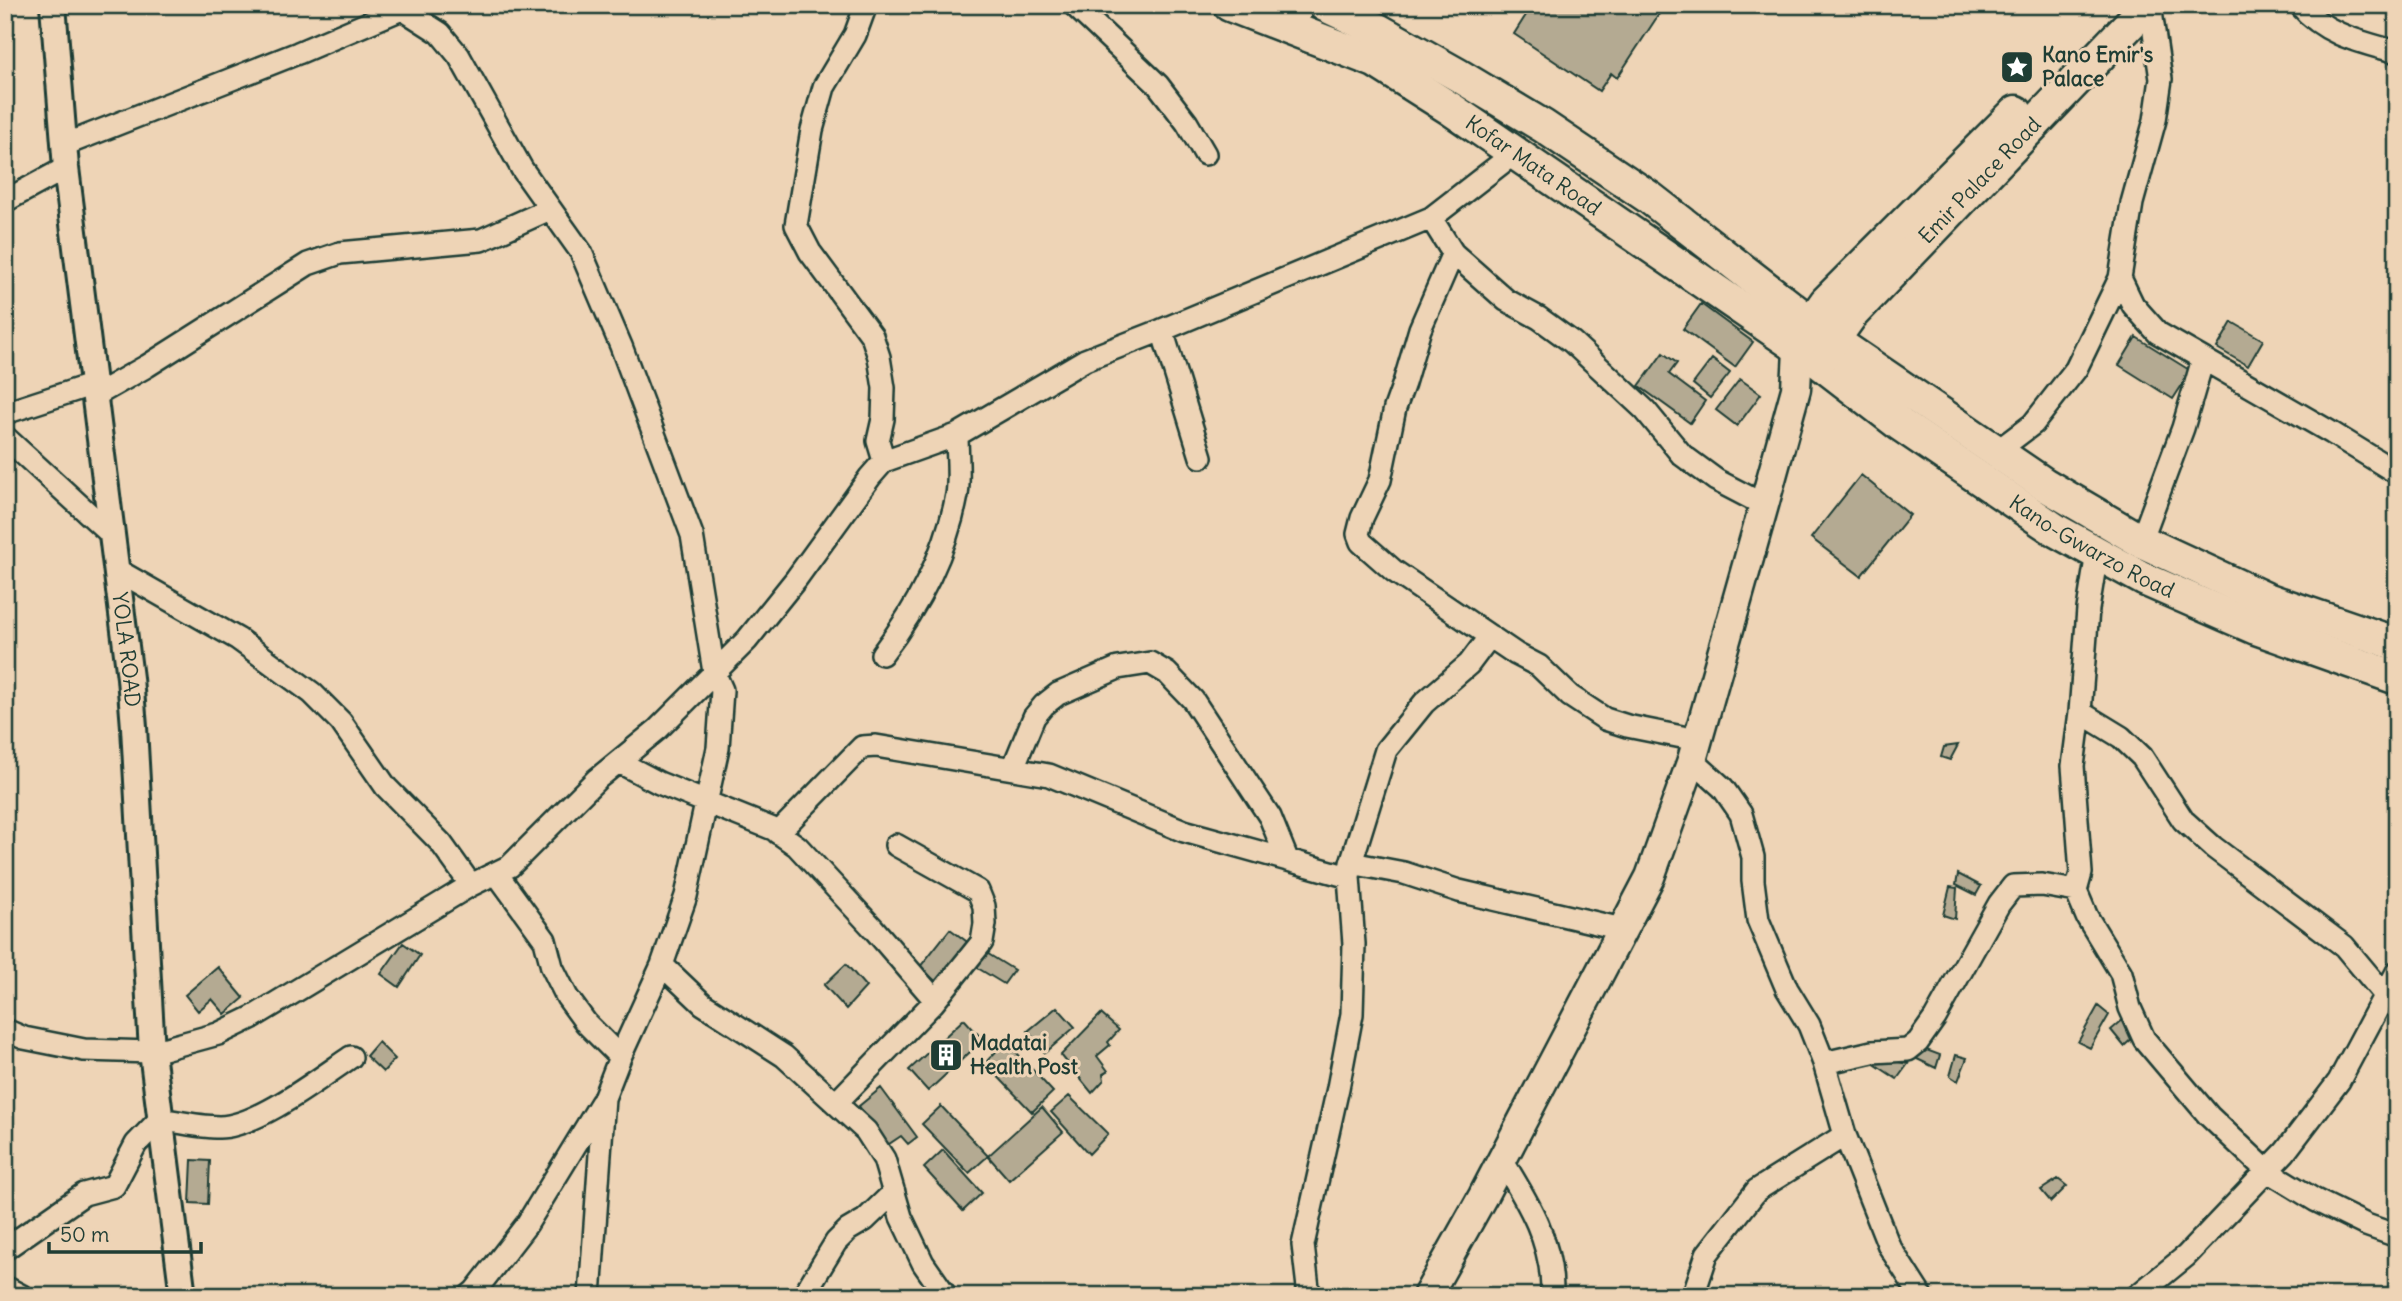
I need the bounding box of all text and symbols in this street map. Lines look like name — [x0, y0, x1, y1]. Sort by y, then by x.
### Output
place label: Kano Emir's Palace — [2042, 41, 2154, 92]
place icon: Kano Emir's Palace — [1998, 48, 2036, 86]
street label: Kofar Mata Road — [1460, 109, 1607, 221]
street label: Emir Palace Road — [1913, 111, 2047, 249]
street label: Kano-Gwarzo Road — [2004, 489, 2179, 604]
street label: YOLA ROAD — [106, 591, 146, 708]
place label: Madatai Health Post — [970, 1029, 1079, 1080]
building icon: Madatai Health Post — [927, 1036, 965, 1074]
scale bar — [49, 1210, 201, 1254]
text: 50 m — [60, 1221, 109, 1248]

